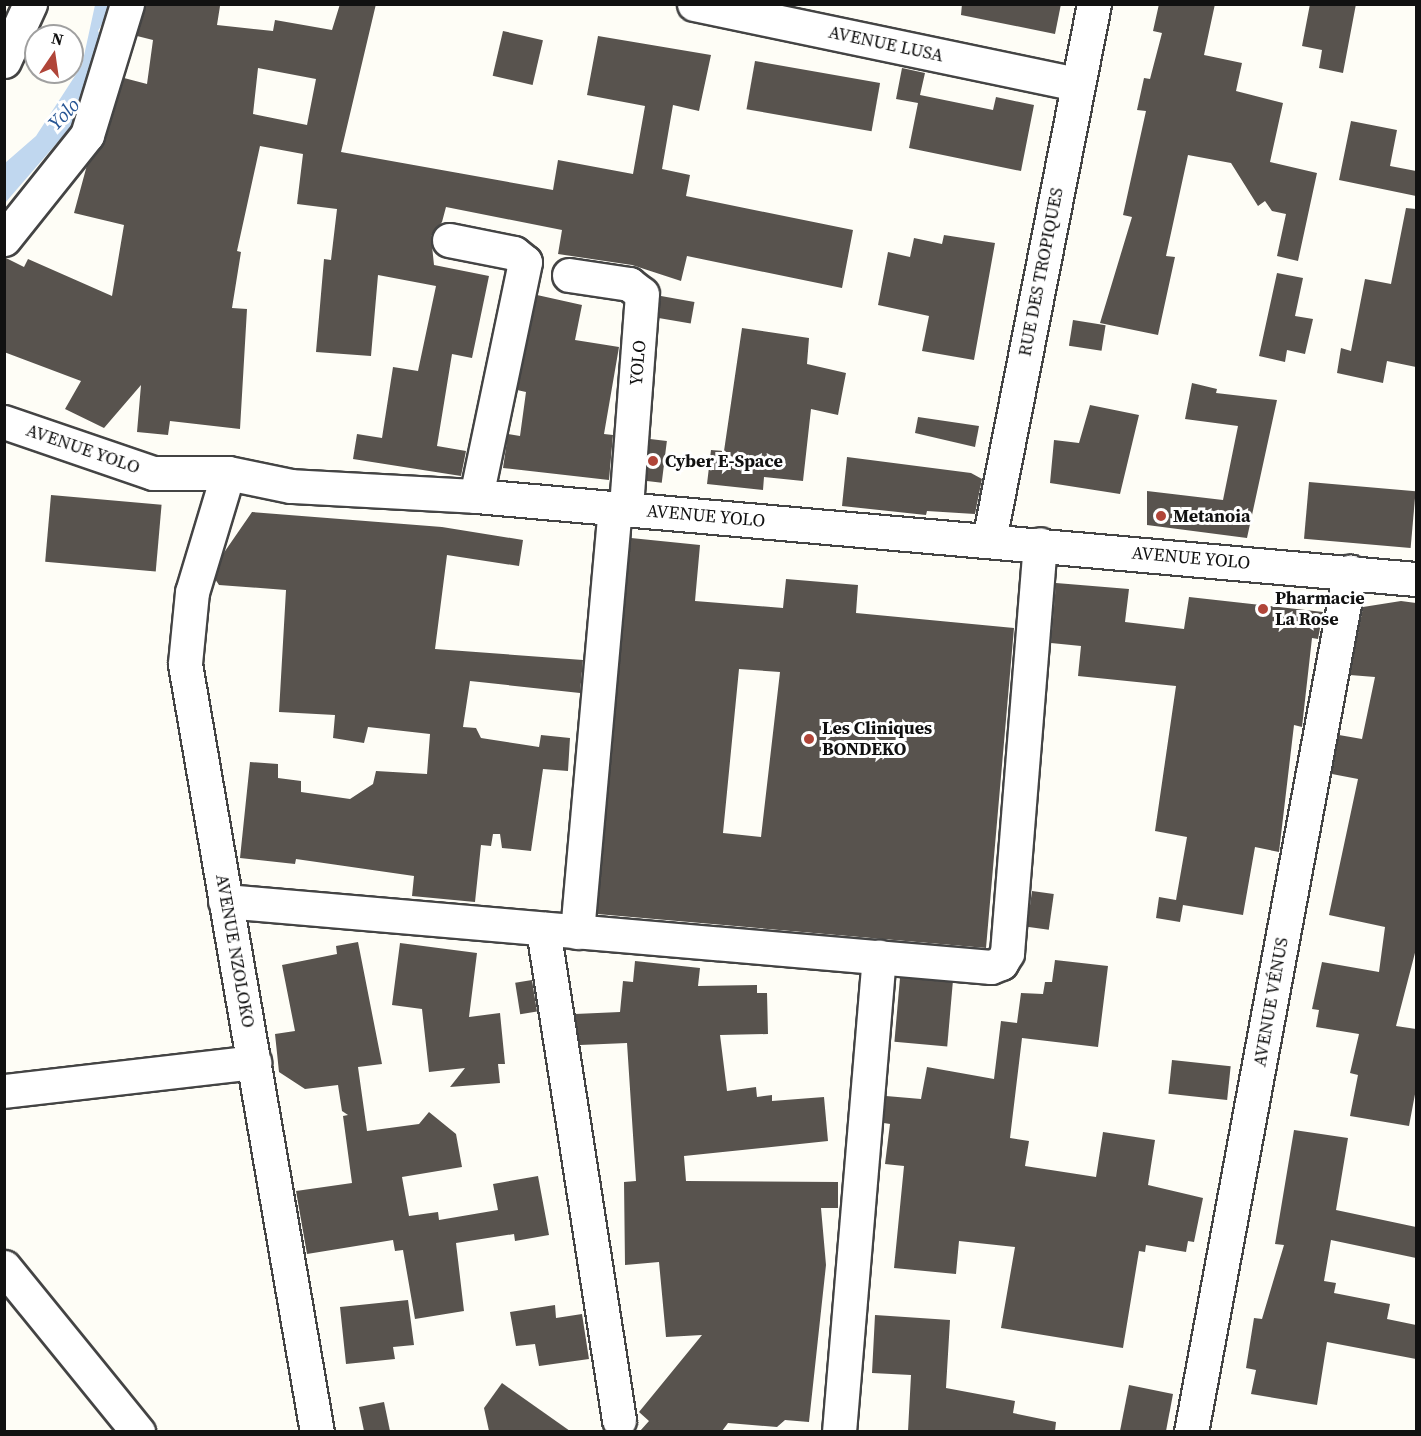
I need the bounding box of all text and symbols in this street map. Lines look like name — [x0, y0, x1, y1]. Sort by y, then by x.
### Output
street label: AVENUE LUSA — [827, 21, 945, 67]
north arrow — [24, 24, 84, 84]
text: N — [49, 26, 66, 50]
water label: Yolo — [43, 93, 85, 135]
street label: RUE DES TROPIQUES — [1014, 186, 1068, 358]
street label: YOLO — [625, 339, 651, 387]
street label: AVENUE YOLO — [23, 419, 143, 479]
place label: Cyber E-Space — [665, 450, 783, 472]
marker: Cyber E-Space — [646, 454, 660, 468]
street label: AVENUE YOLO — [646, 500, 766, 532]
place label: Metanoia — [1173, 505, 1250, 527]
marker: Metanoia — [1154, 509, 1168, 523]
street label: AVENUE YOLO — [1131, 542, 1251, 574]
place label: Pharmacie La Rose — [1275, 588, 1365, 630]
marker: Pharmacie La Rose — [1256, 602, 1270, 616]
place label: Les Cliniques BONDEKO — [822, 718, 932, 760]
marker: Les Cliniques BONDEKO — [800, 730, 818, 748]
street label: AVENUE NZOLOKO — [211, 872, 259, 1030]
street label: AVENUE VÉNUS — [1249, 935, 1293, 1069]

